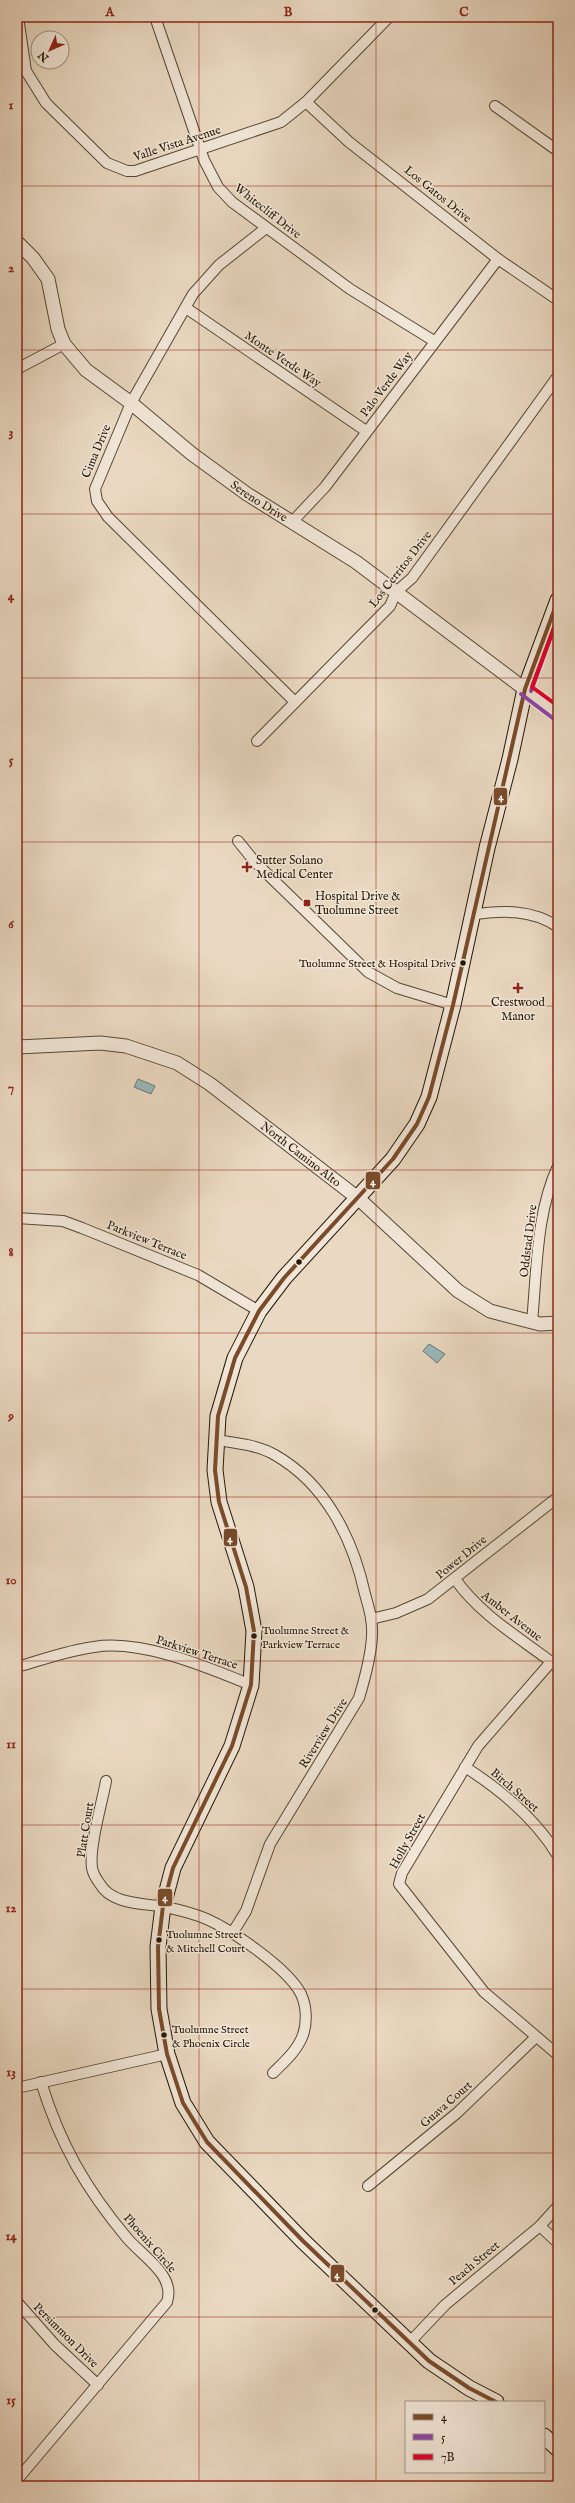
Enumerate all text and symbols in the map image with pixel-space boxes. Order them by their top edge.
text: A [105,4,116,21]
text: B [284,4,293,21]
text: C [459,4,469,21]
north arrow [30,30,70,70]
text: N [35,48,53,65]
text: 1 [9,97,14,114]
street label: Valle Vista Avenue [131,122,223,165]
street label: Los Gatos Drive [401,163,475,226]
street label: Whitecliff Drive [231,181,304,242]
text: 2 [8,260,14,277]
street label: Monte Verde Way [241,328,324,391]
street label: Palo Verde Way [357,349,416,420]
street label: Cima Drive [78,422,115,480]
text: 3 [9,424,14,441]
street label: Sereno Drive [227,477,291,526]
street label: Los Cerritos Drive [366,528,435,611]
text: 4 [8,588,15,605]
text: 5 [9,752,14,769]
line badge: 4 [493,787,508,806]
text: 4 [497,790,504,804]
place label: Sutter Solano Medical Center [256,853,334,882]
marker: Sutter Solano Medical Center [241,861,253,873]
place label: Hospital Drive & Tuolumne Street [315,889,400,918]
marker: Hospital Drive & Tuolumne Street [302,898,312,908]
text: 6 [8,916,14,933]
place label: Tuolumne Street & Hospital Drive [299,957,456,971]
marker: Tuolumne Street & Hospital Drive [458,958,468,968]
marker: Crestwood Manor [512,982,524,994]
place label: Crestwood Manor [491,995,546,1024]
text: 7 [8,1080,14,1097]
street label: North Camino Alto [257,1119,344,1191]
line badge: 4 [365,1171,381,1190]
text: 4 [369,1175,376,1189]
street label: Oddstad Drive [517,1203,540,1278]
street label: Parkview Terrace [105,1218,190,1264]
text: 8 [8,1244,14,1261]
unlabelled marker [294,1257,304,1267]
text: 9 [7,1408,14,1425]
line badge: 4 [223,1528,238,1547]
text: 4 [226,1532,233,1546]
street label: Power Drive [433,1532,490,1583]
text: 10 [5,1572,17,1589]
street label: Amber Avenue [478,1587,545,1645]
place label: Tuolumne Street & Parkview Terrace [262,1624,349,1652]
marker: Tuolumne Street & Parkview Terrace [249,1631,259,1641]
street label: Parkview Terrace [154,1632,240,1673]
street label: Riverview Drive [296,1695,351,1771]
text: 11 [6,1736,16,1753]
street label: Birch Street [487,1765,542,1816]
street label: Platt Court [74,1801,97,1859]
street label: Holly Street [386,1811,429,1872]
line badge: 4 [157,1888,173,1907]
text: 4 [161,1891,168,1905]
text: 12 [6,1900,16,1917]
place label: Tuolumne Street & Mitchell Court [166,1928,245,1956]
marker: Tuolumne Street & Mitchell Court [154,1935,164,1945]
place label: Tuolumne Street & Phoenix Circle [172,2023,250,2051]
marker: Tuolumne Street & Phoenix Circle [159,2030,169,2040]
text: 13 [6,2064,16,2081]
street label: Guava Court [417,2078,475,2131]
street label: Phoenix Circle [120,2211,180,2276]
text: 14 [5,2228,17,2245]
street label: Peach Street [446,2238,503,2289]
line badge: 4 [330,2264,345,2283]
text: 4 [333,2268,340,2282]
street label: Persimmon Drive [30,2300,102,2371]
unlabelled marker [370,2305,380,2315]
text: 15 [6,2392,16,2409]
legend [405,2401,545,2473]
text: 4 [441,2410,447,2425]
text: 5 [441,2430,446,2445]
text: 7B [441,2450,455,2465]

